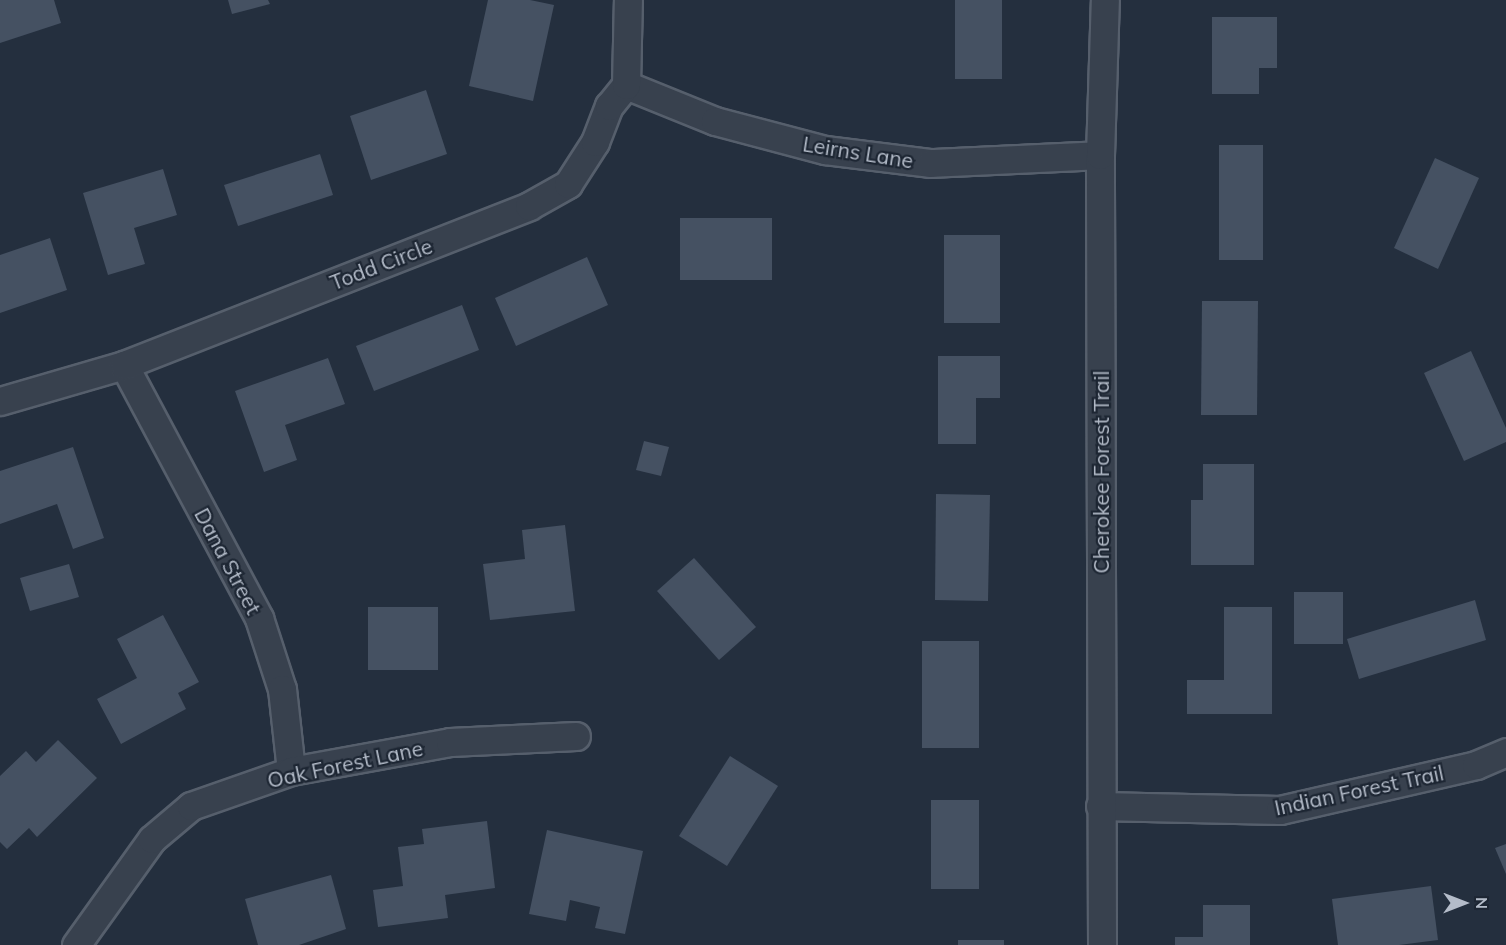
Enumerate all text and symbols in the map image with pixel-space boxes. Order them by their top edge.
street label: Leirns Lane [801,131,915,173]
street label: Todd Circle [326,233,436,295]
street label: Cherokee Forest Trail [1088,370,1114,574]
street label: Dana Street [189,504,267,618]
street label: Oak Forest Lane [265,735,425,793]
street label: Indian Forest Trail [1272,760,1446,820]
north arrow [1434,873,1494,933]
text: N [1472,897,1492,909]

